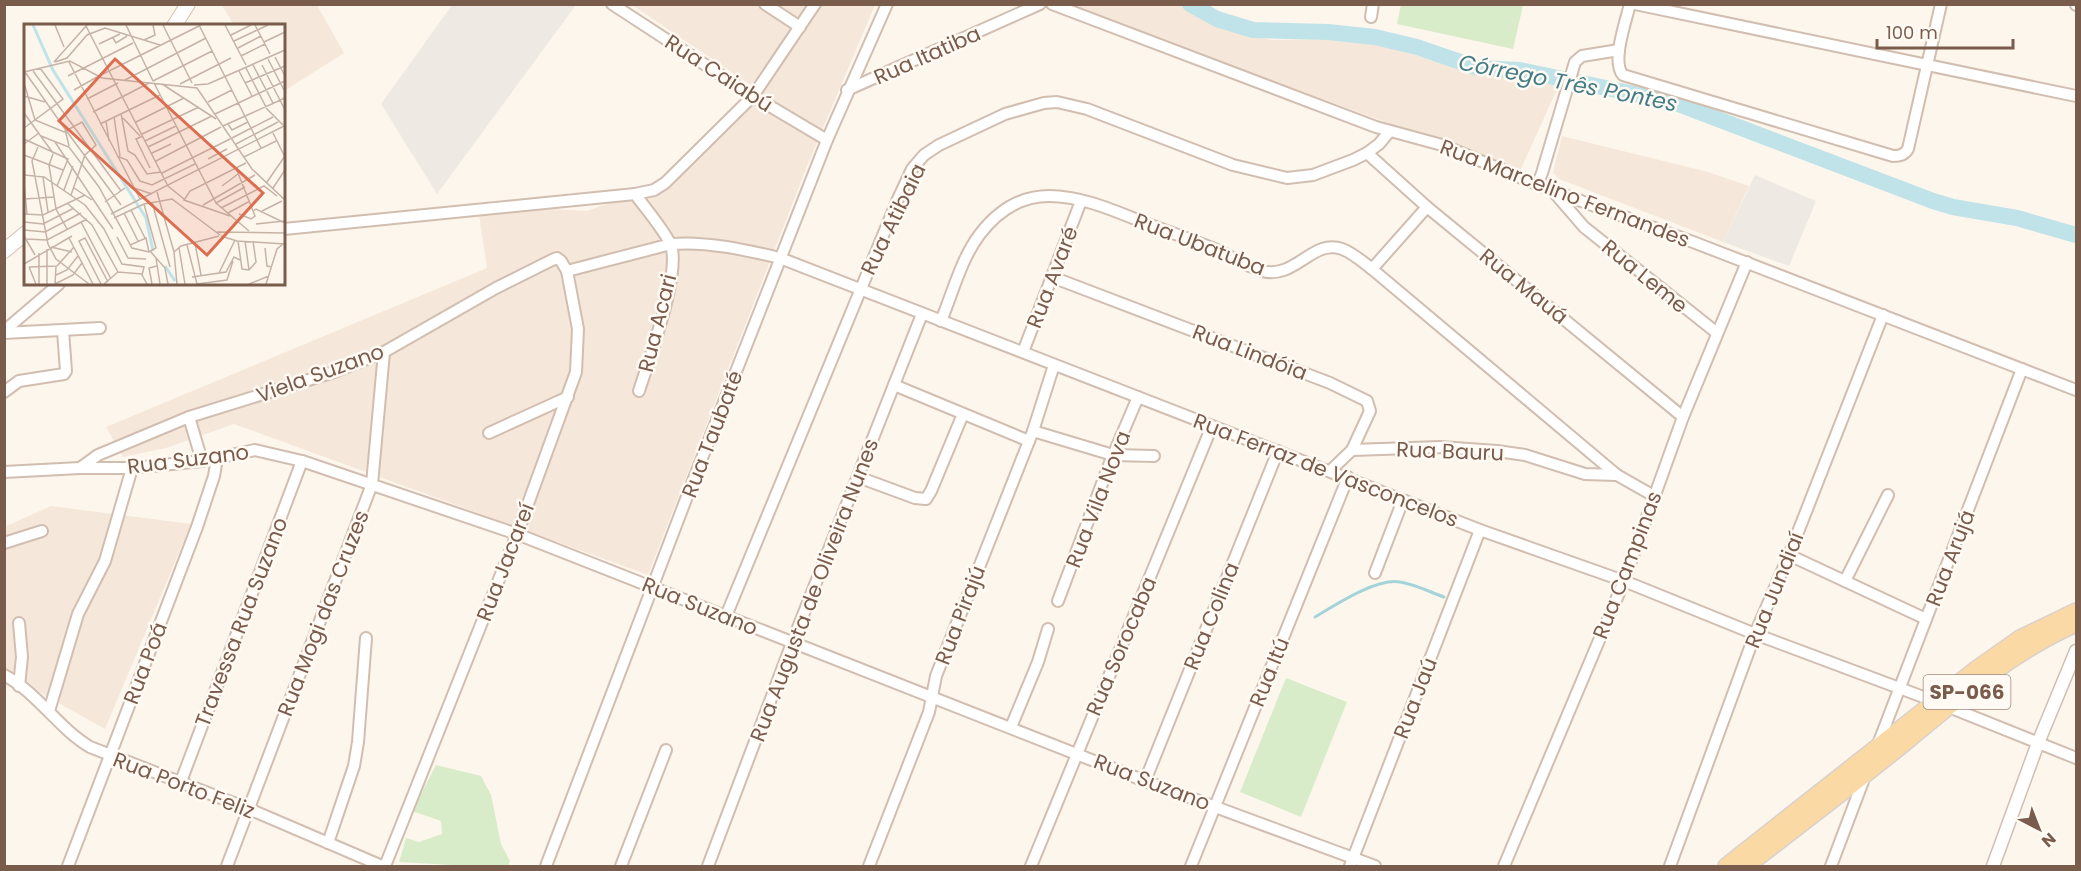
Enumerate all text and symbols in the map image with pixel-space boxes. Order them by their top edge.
scale bar [1877,12,2014,50]
street label: Rua Itatiba [869,19,985,91]
text: 100 m [1886,20,1938,45]
inset map [24,24,285,285]
street label: Rua Caiabú [659,27,779,119]
water label: Córrego Três Pontes [1456,47,1680,119]
street label: Rua Marcelino Fernandes [1436,132,1694,254]
street label: Rua Atibaia [854,158,932,280]
street label: Rua Ubatuba [1130,206,1270,282]
street label: Rua Avaré [1019,222,1085,332]
street label: Rua Leme [1596,232,1694,320]
street label: Rua Mauá [1474,241,1574,331]
street label: Rua Acari [631,271,683,375]
street label: Rua Lindóia [1188,317,1312,387]
street label: Viela Suzano [252,337,388,409]
street label: Rua Taubaté [674,366,750,502]
street label: Rua Ferraz de Vasconcelos [1189,406,1463,534]
street label: Rua Vila Nova [1059,426,1137,572]
street label: Rua Augusta de Oliveira Nunes [743,434,885,746]
street label: Rua Bauru [1396,435,1504,467]
street label: Rua Suzano [125,437,251,481]
street label: Rua Campinas [1586,487,1668,643]
street label: Rua Jacareí [469,499,541,625]
street label: Rua Mogi das Cruzes [270,506,376,720]
street label: Rua Arujá [1918,506,1982,610]
street label: Travessa Rua Suzano [188,513,294,731]
street label: Rua Jundiaí [1738,528,1810,652]
street label: Rua Colina [1176,558,1246,674]
street label: Rua Pirajú [928,561,992,669]
street label: Rua Suzano [638,570,762,642]
street label: Rua Sorocaba [1079,572,1163,720]
street label: Rua Poá [116,618,174,708]
street label: Rua Itú [1242,633,1296,711]
street label: Rua Jaú [1386,653,1444,743]
road number: SP-066 [1924,675,2010,709]
street label: Rua Porto Feliz [109,745,259,825]
street label: Rua Suzano [1090,747,1214,817]
north arrow [2009,799,2069,859]
text: N [2037,827,2061,852]

